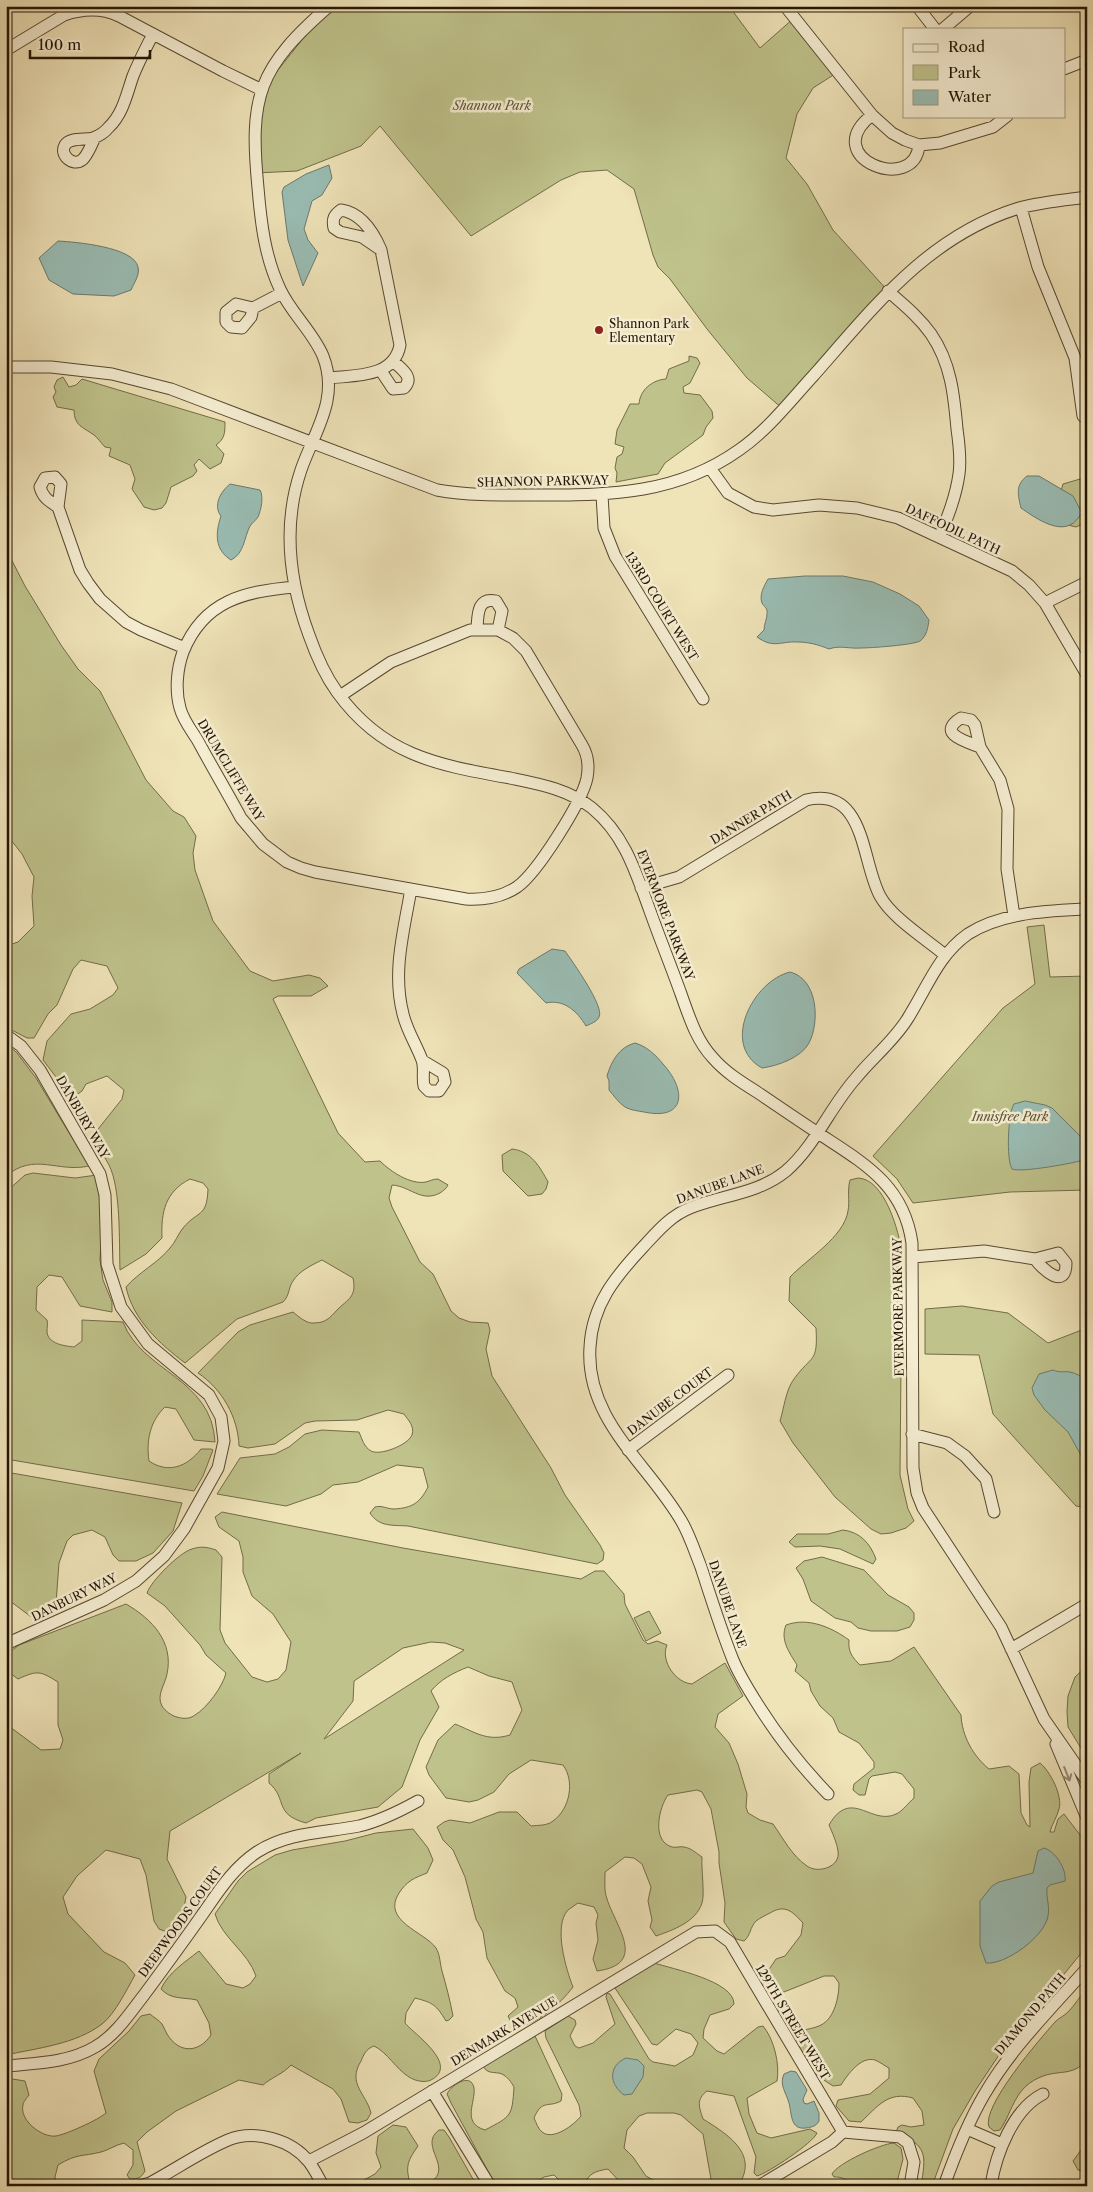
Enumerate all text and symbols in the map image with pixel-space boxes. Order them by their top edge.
scale bar [30,28,150,60]
legend [903,28,1066,118]
text: 100 m [38,35,81,54]
text: Road [948,37,985,56]
text: Park [948,63,982,82]
text: Water [947,87,992,106]
park label: Shannon Park [452,98,532,113]
place label: Shannon Park Elementary [609,316,690,345]
marker: Shannon Park Elementary [593,324,605,336]
street label: SHANNON PARKWAY [477,472,610,490]
street label: DAFFODIL PATH [903,500,1003,558]
street label: 133RD COURT WEST [622,549,702,663]
street label: DRUMCLIFFE WAY [195,716,268,824]
street label: DANNER PATH [708,787,794,847]
street label: EVERMORE PARKWAY [634,847,698,983]
street label: DANBURY WAY [53,1073,113,1162]
park label: Innisfree Park [971,1109,1049,1124]
street label: DANUBE LANE [674,1161,766,1207]
street label: EVERMORE PARKWAY [889,1237,907,1377]
street label: DANUBE COURT [624,1364,716,1438]
street label: DANUBE LANE [706,1558,750,1650]
street label: DANBURY WAY [29,1570,120,1624]
one-way arrow [1063,1766,1073,1781]
street label: DEEPWOODS COURT [135,1864,225,1980]
street label: 129TH STREET WEST [753,1962,833,2082]
street label: DIAMOND PATH [991,1970,1069,2058]
street label: DENMARK AVENUE [448,1993,560,2069]

